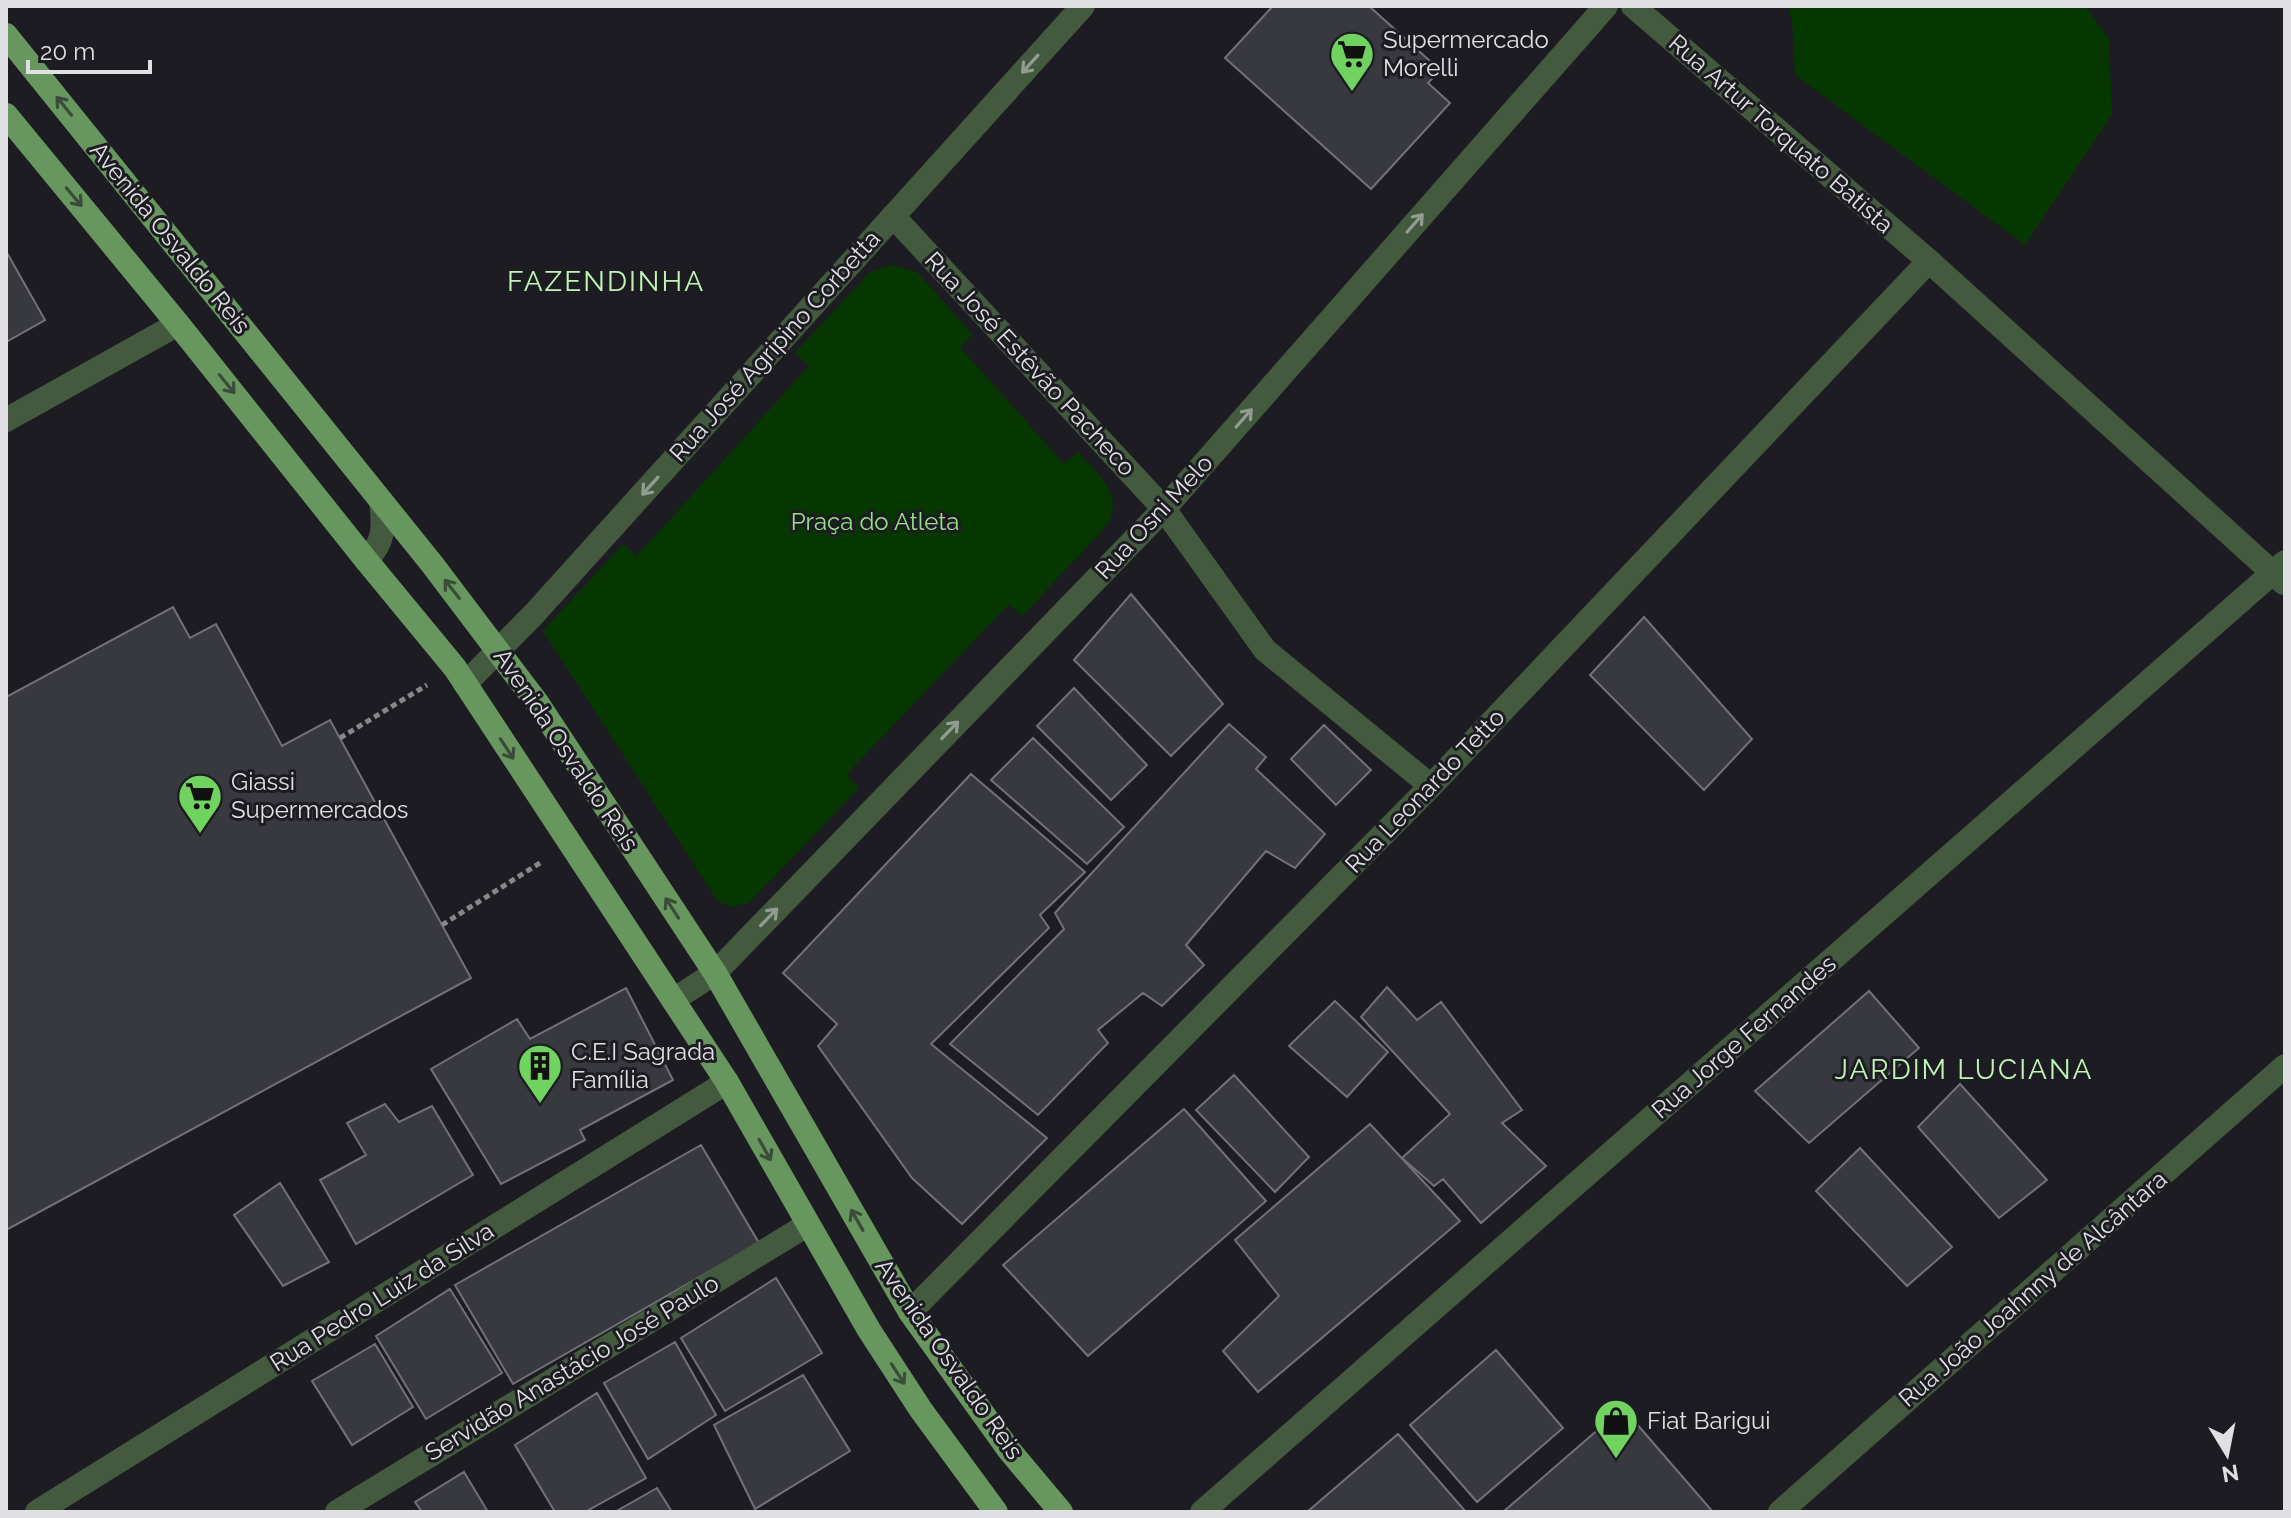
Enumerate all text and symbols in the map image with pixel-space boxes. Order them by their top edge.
scale bar [28,24,150,74]
place label: Supermercado Morelli [1383,25,1549,82]
street label: Rua Artur Torquato Batista [1663,28,1900,239]
supermarket icon: Supermercado Morelli [1328,30,1376,93]
text: 20 m [40,37,95,66]
one-way arrow [1022,53,1040,73]
one-way arrow [55,96,73,117]
street label: Avenida Osvaldo Reis [84,136,257,339]
one-way arrow [65,186,82,207]
one-way arrow [1406,214,1424,234]
street label: Rua José Agripino Corbetta [663,224,886,467]
street label: Rua José Estêvão Pacheco [919,246,1142,482]
district label: FAZENDINHA [507,265,705,298]
one-way arrow [218,373,236,394]
one-way arrow [1234,409,1252,429]
street label: Rua Osni Melo [1089,448,1219,585]
one-way arrow [641,475,659,495]
park label: Praça do Atleta [791,507,959,536]
one-way arrow [443,579,460,600]
street label: Avenida Osvaldo Reis [488,643,645,857]
street label: Rua Leonardo Tetto [1339,703,1510,879]
one-way arrow [940,721,959,740]
one-way arrow [500,737,516,760]
place label: Giassi Supermercados [231,767,408,824]
supermarket icon: Giassi Supermercados [176,772,224,835]
one-way arrow [664,897,680,920]
one-way arrow [759,908,778,927]
street label: Rua Jorge Fernandes [1646,949,1842,1125]
place label: C.E.I Sagrada Família [571,1037,715,1094]
building icon: C.E.I Sagrada Família [516,1042,564,1105]
district label: JARDIM LUCIANA [1834,1053,2094,1086]
one-way arrow [758,1138,773,1162]
street label: Rua João Joahnny de Alcântara [1893,1164,2173,1413]
one-way arrow [849,1209,865,1232]
street label: Rua Pedro Luiz da Silva [265,1216,499,1377]
street label: Avenida Osvaldo Reis [869,1253,1030,1465]
street label: Servidão Anastácio José Paulo [420,1268,724,1467]
one-way arrow [890,1362,906,1385]
shop icon: Fiat Barigui [1592,1397,1640,1460]
place label: Fiat Barigui [1647,1406,1771,1435]
north arrow [2187,1414,2267,1494]
text: N [2220,1459,2241,1488]

